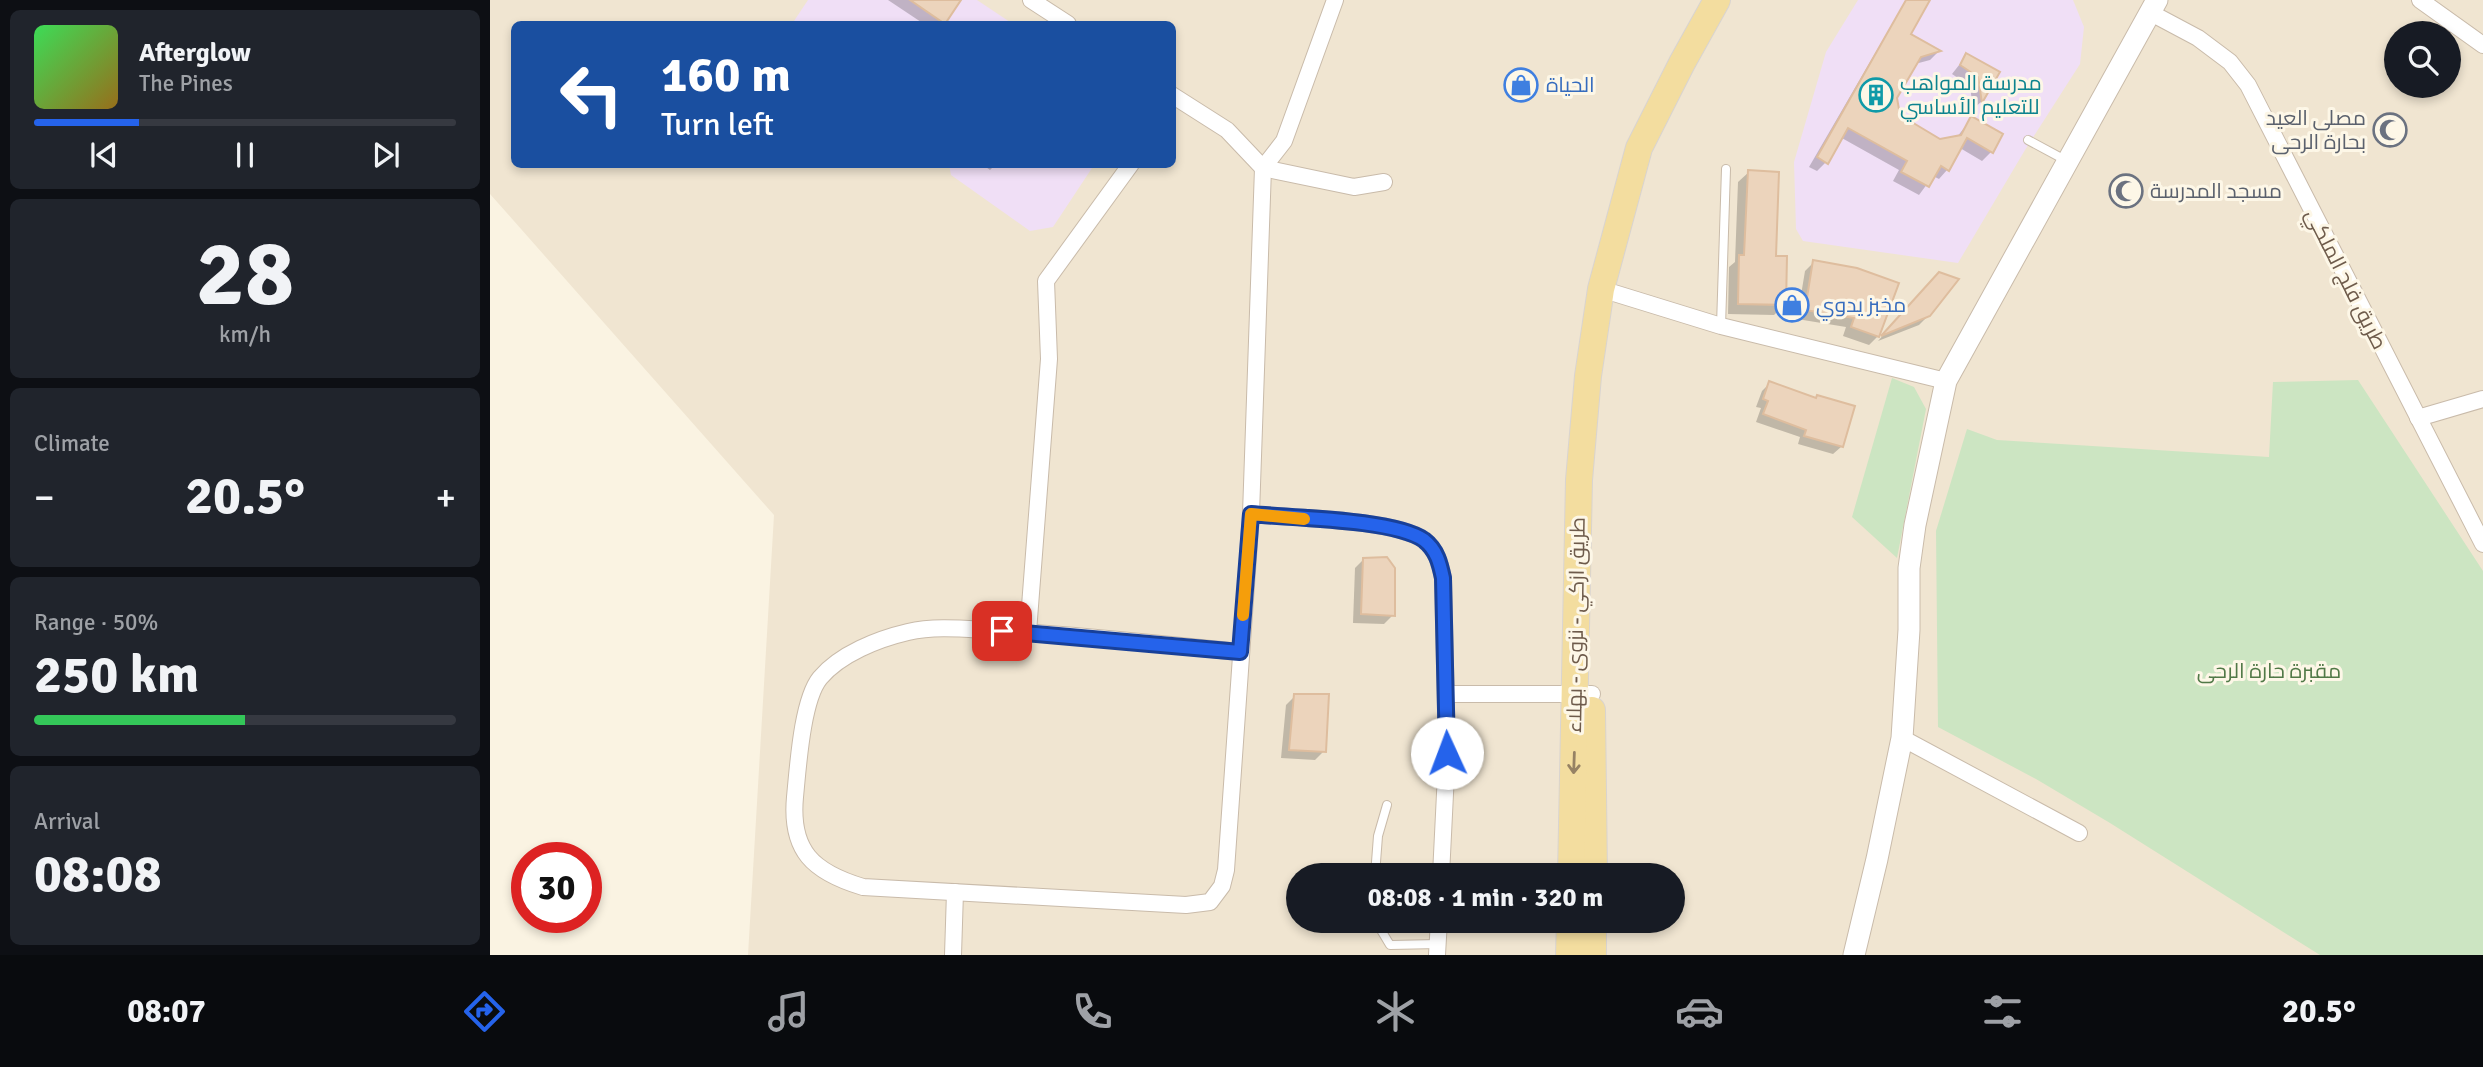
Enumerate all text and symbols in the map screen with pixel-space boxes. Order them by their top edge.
map controls [2384,21,2461,98]
button: search [2384,21,2461,98]
text: Afterglow [139,37,251,69]
text: 160 m [661,45,791,105]
icon: left [546,49,637,140]
shop icon: الحياة [1502,66,1540,104]
text: The Pines [139,69,233,98]
place label: مدرسة المواهب للتعليم الأساسي [1900,70,2042,122]
place label: الحياة [1546,72,1595,98]
building icon: مدرسة المواهب للتعليم الأساسي [1857,76,1895,114]
text: Turn left [661,105,774,144]
place label: مصلى العيد بحارة الرحى [2266,105,2366,155]
mosque icon: مصلى العيد بحارة الرحى [2371,111,2409,149]
icon: previous [85,136,123,174]
icon: pause [226,136,264,174]
icon: next [367,136,405,174]
mosque icon: مسجد المدرسة [2107,172,2145,210]
place label: مسجد المدرسة [2150,178,2282,204]
street label: طريق فلج الملكي [2297,204,2393,355]
text: 28 [196,218,294,331]
shop icon: مخبز يدوي [1773,286,1811,324]
place label: مخبز يدوي [1816,292,1906,321]
text: km/h [219,320,271,349]
text: Climate [34,429,110,458]
text: 20.5° [185,464,305,528]
text: − [34,474,55,521]
text: + [435,474,456,521]
street label: طريق ازكي - نزوى - بهلاء [1561,517,1594,733]
pin [972,601,1032,661]
text: Range · 50% [34,608,158,637]
icon: arrive [983,612,1021,650]
text: 250 km [34,643,199,707]
park label: مقبرة حارة الرحى [2197,658,2341,684]
position arrow [1410,716,1484,790]
one-way arrow [1567,751,1580,774]
text: Arrival [34,807,100,836]
text: 08:08 [34,842,162,906]
speed limit sign: 30 [511,842,602,933]
text: 08:08 · 1 min · 320 m [1368,882,1603,914]
icon: directions [460,987,509,1036]
icon: music [764,987,813,1036]
icon: phone [1068,987,1117,1036]
icon: climate [1371,987,1420,1036]
icon: car [1675,987,1724,1036]
icon: filters [1978,987,2027,1036]
text: 08:07 [127,992,206,1031]
text: 20.5° [2282,992,2356,1031]

